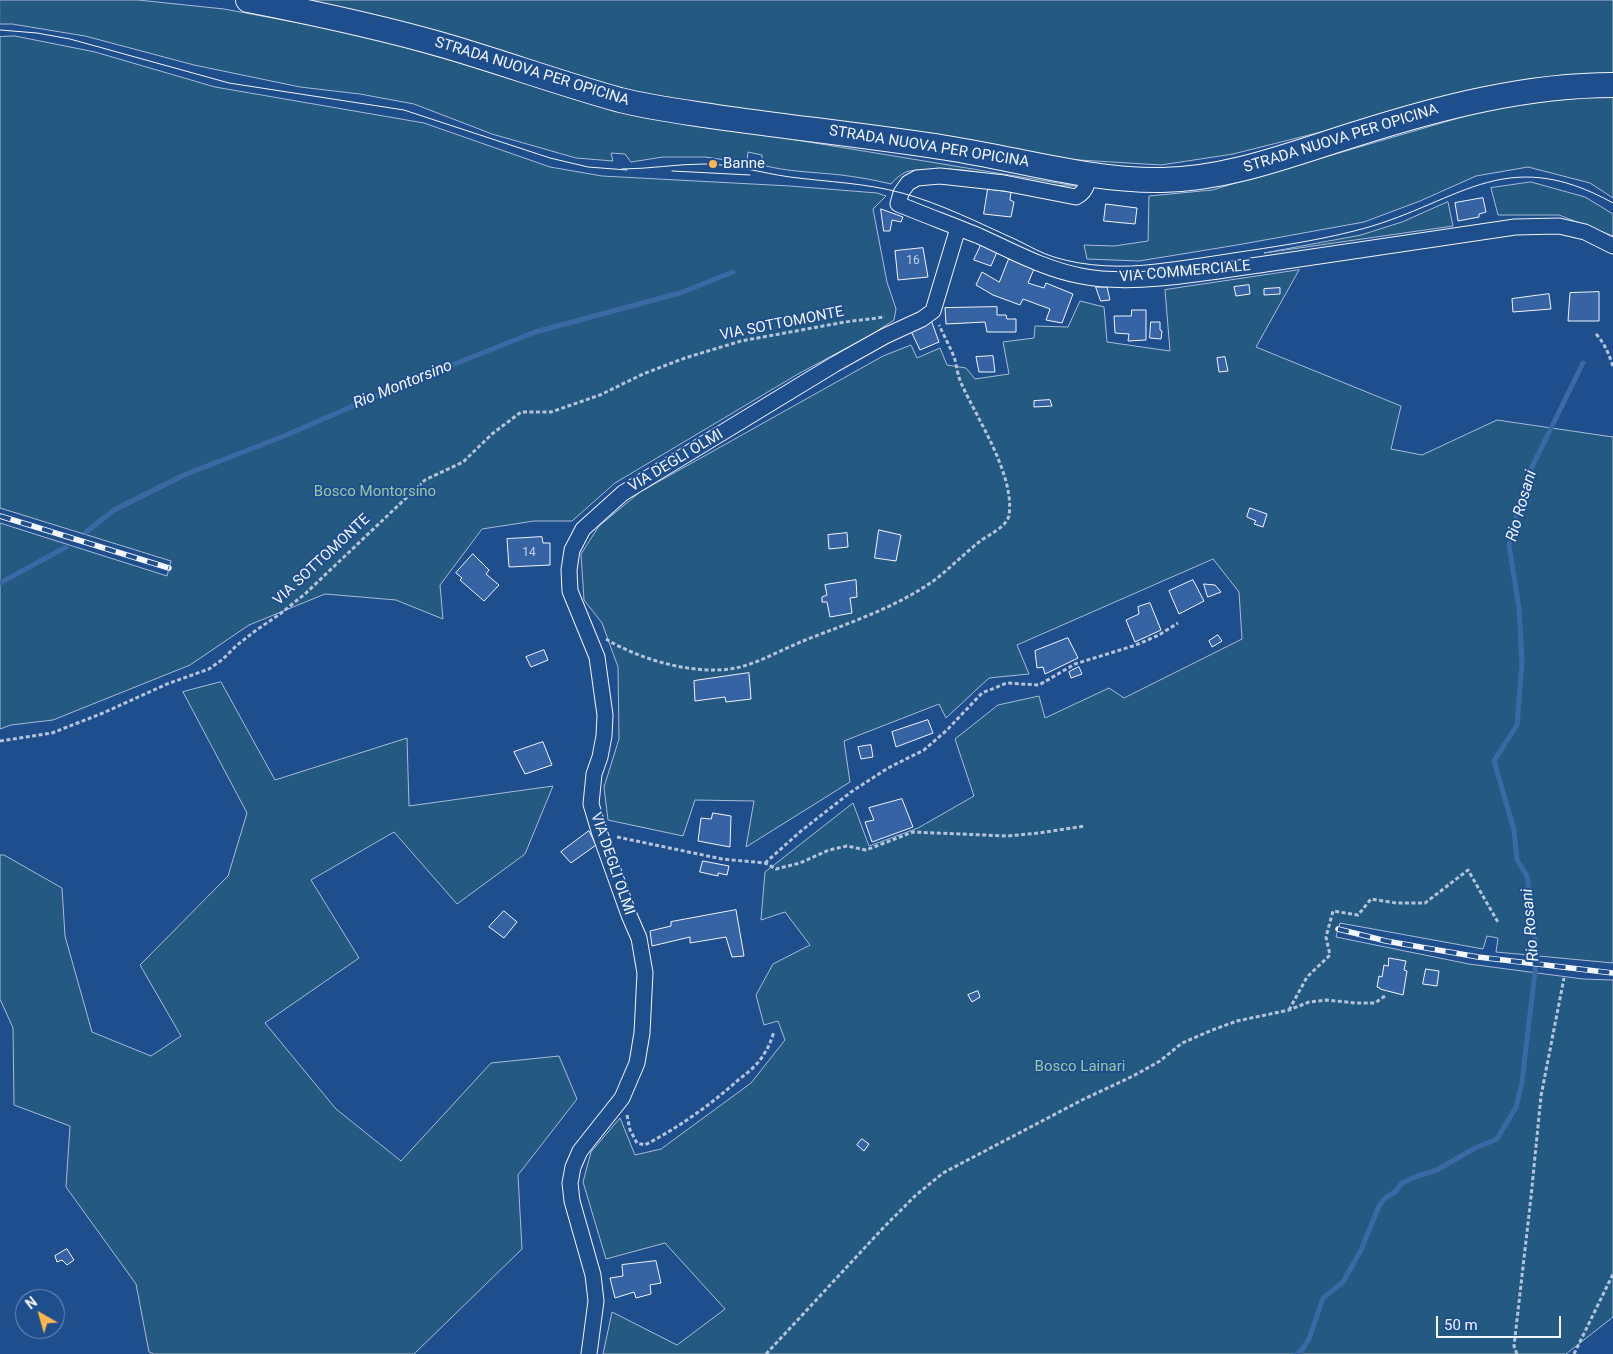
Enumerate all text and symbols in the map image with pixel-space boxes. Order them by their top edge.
street label: STRADA NUOVA PER OPICINA [433,34,631,110]
street label: STRADA NUOVA PER OPICINA [1242,101,1440,177]
street label: STRADA NUOVA PER OPICINA [828,122,1030,172]
place label: Banne [723,155,765,173]
marker: Banne [707,158,719,170]
house number: 16 [906,254,920,268]
street label: VIA COMMERCIALE [1119,257,1251,287]
street label: VIA SOTTOMONTE [719,303,845,345]
water label: Rio Montorsino [351,356,455,414]
street label: VIA DEGLI OLMI [625,426,727,496]
water label: Rio Rosani [1503,468,1541,544]
park label: Bosco Montorsino [314,483,436,501]
street label: VIA SOTTOMONTE [270,511,374,609]
house number: 14 [522,546,536,560]
street label: VIA DEGLI OLMI [586,810,638,918]
water label: Rio Rosani [1518,888,1544,962]
park label: Bosco Lainari [1035,1058,1125,1076]
north arrow [15,1289,65,1339]
text: N [23,1294,40,1312]
scale bar [1438,1306,1563,1338]
text: 50 m [1444,1316,1478,1334]

